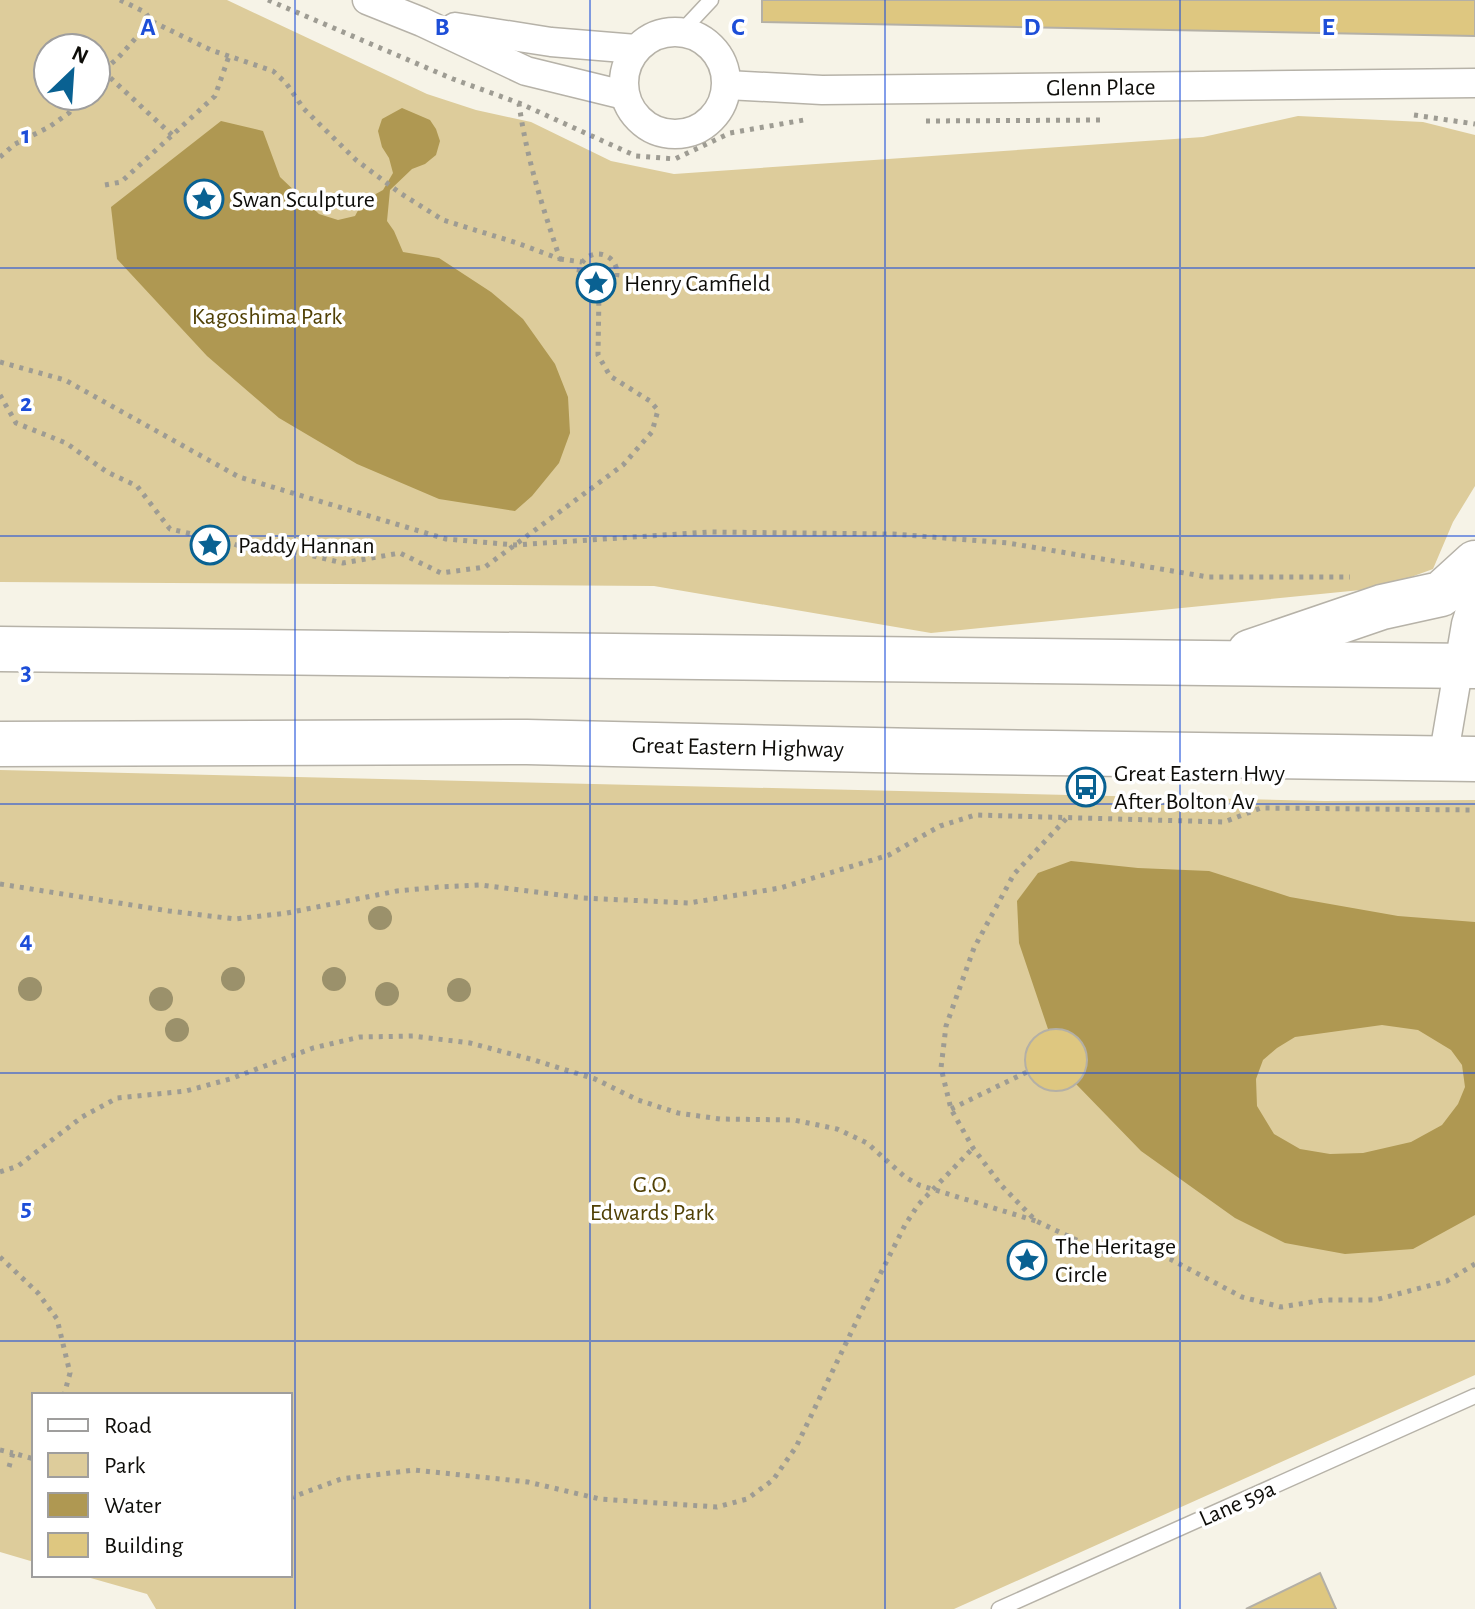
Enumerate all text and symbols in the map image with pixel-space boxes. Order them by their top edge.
text: A [140,14,156,40]
text: B [434,14,450,40]
text: C [731,14,745,40]
text: D [1023,14,1041,40]
text: E [1321,14,1335,40]
north arrow [32,32,112,112]
text: N [68,42,92,68]
street label: Glenn Place [1046,75,1156,101]
text: 1 [21,122,31,148]
place icon: Swan Sculpture [183,178,225,220]
place label: Swan Sculpture [232,188,375,212]
place icon: Henry Camfield [575,262,617,304]
place label: Henry Camfield [624,272,770,296]
park label: Kagoshima Park [192,305,342,329]
text: 2 [20,390,32,416]
place icon: Paddy Hannan [189,524,231,566]
place label: Paddy Hannan [238,534,375,558]
text: 3 [20,659,32,685]
street label: Great Eastern Highway [632,733,844,762]
place label: Great Eastern Hwy After Bolton Av [1114,762,1285,814]
bus stop icon: Great Eastern Hwy After Bolton Av [1065,766,1107,808]
text: 4 [19,927,33,953]
park label: G.O. Edwards Park [590,1173,714,1225]
text: 5 [20,1195,32,1221]
place label: The Heritage Circle [1055,1235,1176,1287]
place icon: The Heritage Circle [1006,1239,1048,1281]
legend [32,1393,292,1577]
text: Road [104,1414,152,1438]
text: Park [104,1454,145,1478]
street label: Lane 59a [1196,1477,1279,1531]
text: Water [104,1494,162,1518]
text: Building [104,1534,183,1558]

